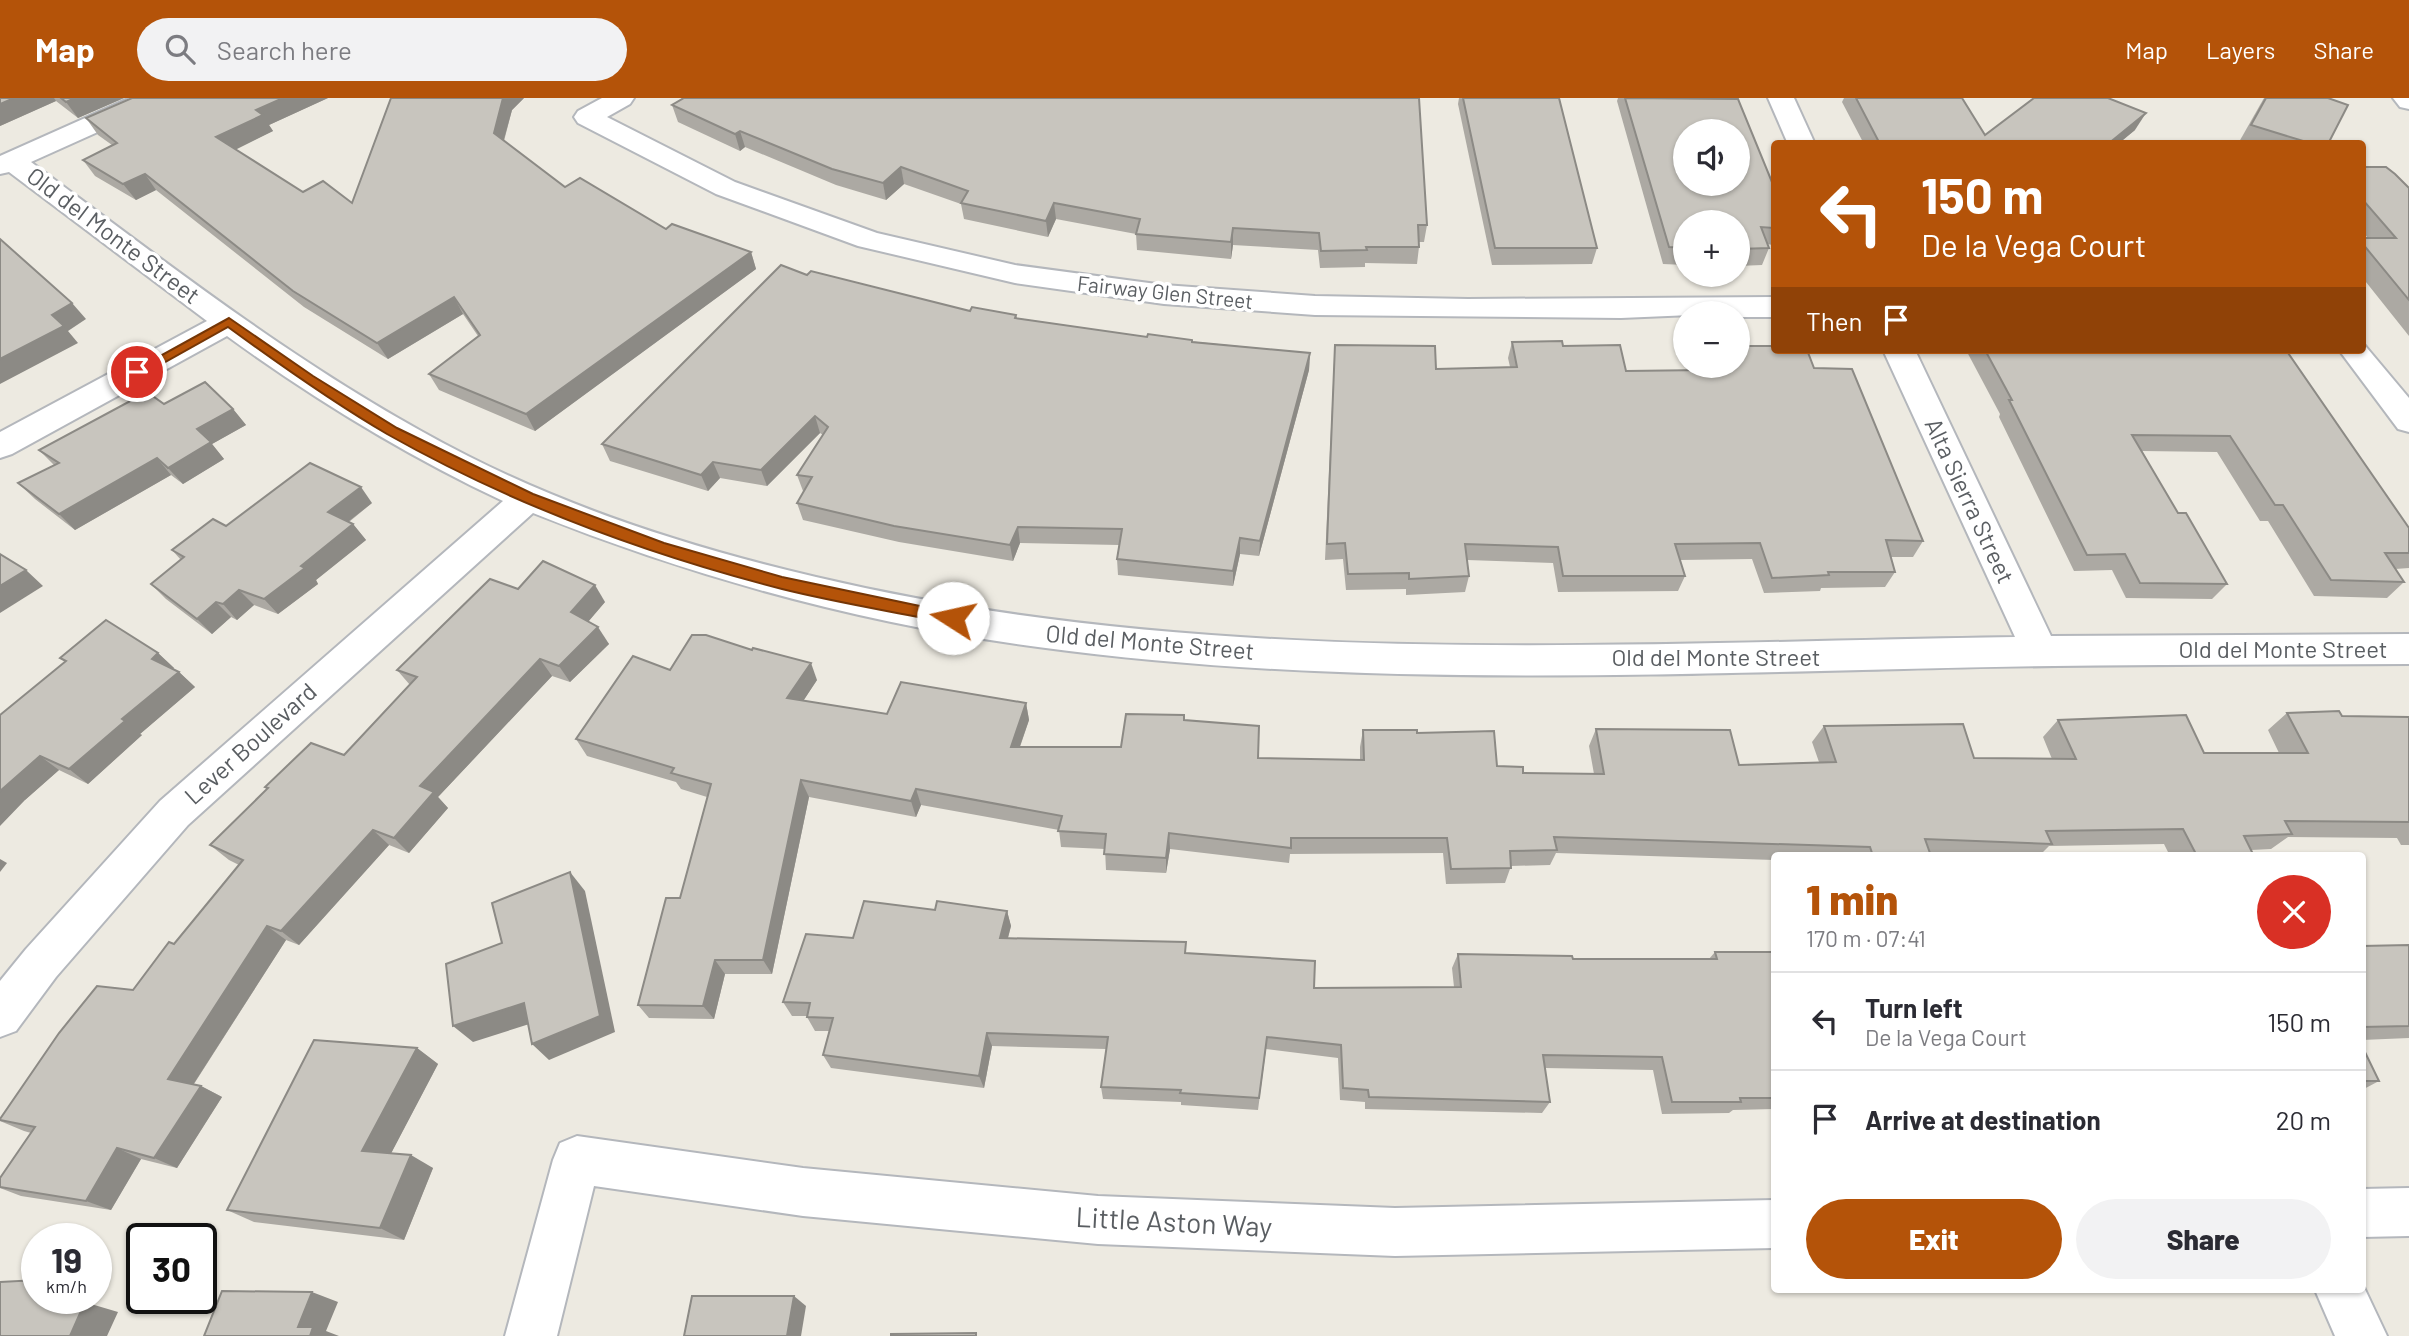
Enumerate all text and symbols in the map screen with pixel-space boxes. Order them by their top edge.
search box [137,18,627,81]
text: Map [35,29,95,69]
icon: search [161,30,199,68]
text: Search here [217,34,352,65]
text: Map [2125,35,2168,64]
text: Layers [2206,35,2275,64]
text: Share [2313,35,2374,64]
map controls [1673,119,1750,378]
button: sound [1673,119,1750,196]
street label: Old del Monte Street [22,160,206,309]
text: 150 m [1921,165,2043,224]
icon: left [1806,168,1897,259]
button: + [1673,210,1750,287]
text: De la Vega Court [1921,225,2146,263]
street label: Fairway Glen Street [1076,270,1254,313]
button: − [1673,301,1750,378]
icon: arrive [1877,301,1915,339]
text: Then [1806,305,1863,336]
pin [107,342,167,402]
icon: arrive [118,353,156,391]
street label: Alta Sierra Street [1919,413,2021,588]
position arrow [916,581,990,655]
street label: Old del Monte Street [1045,618,1256,665]
street label: Old del Monte Street [2178,634,2388,663]
street label: Old del Monte Street [1611,642,1821,671]
street label: Lever Boulevard [178,676,322,810]
text: 1 min [1806,873,1898,923]
button: close [2257,875,2331,949]
text: 170 m · 07:41 [1806,924,1926,952]
text: Turn left [1865,992,1963,1023]
icon: left [1806,1002,1844,1040]
text: 150 m [2267,1006,2331,1037]
text: De la Vega Court [1865,1023,2027,1051]
icon: arrive [1806,1100,1844,1138]
text: Arrive at destination [1865,1104,2101,1135]
text: 20 m [2276,1104,2331,1135]
street label: Little Aston Way [1075,1199,1273,1243]
button: Exit [1806,1199,2062,1279]
button: Share [2076,1199,2331,1279]
speed limit sign: 30 [126,1223,217,1314]
text: 19 [51,1238,82,1280]
text: km/h [46,1275,87,1297]

